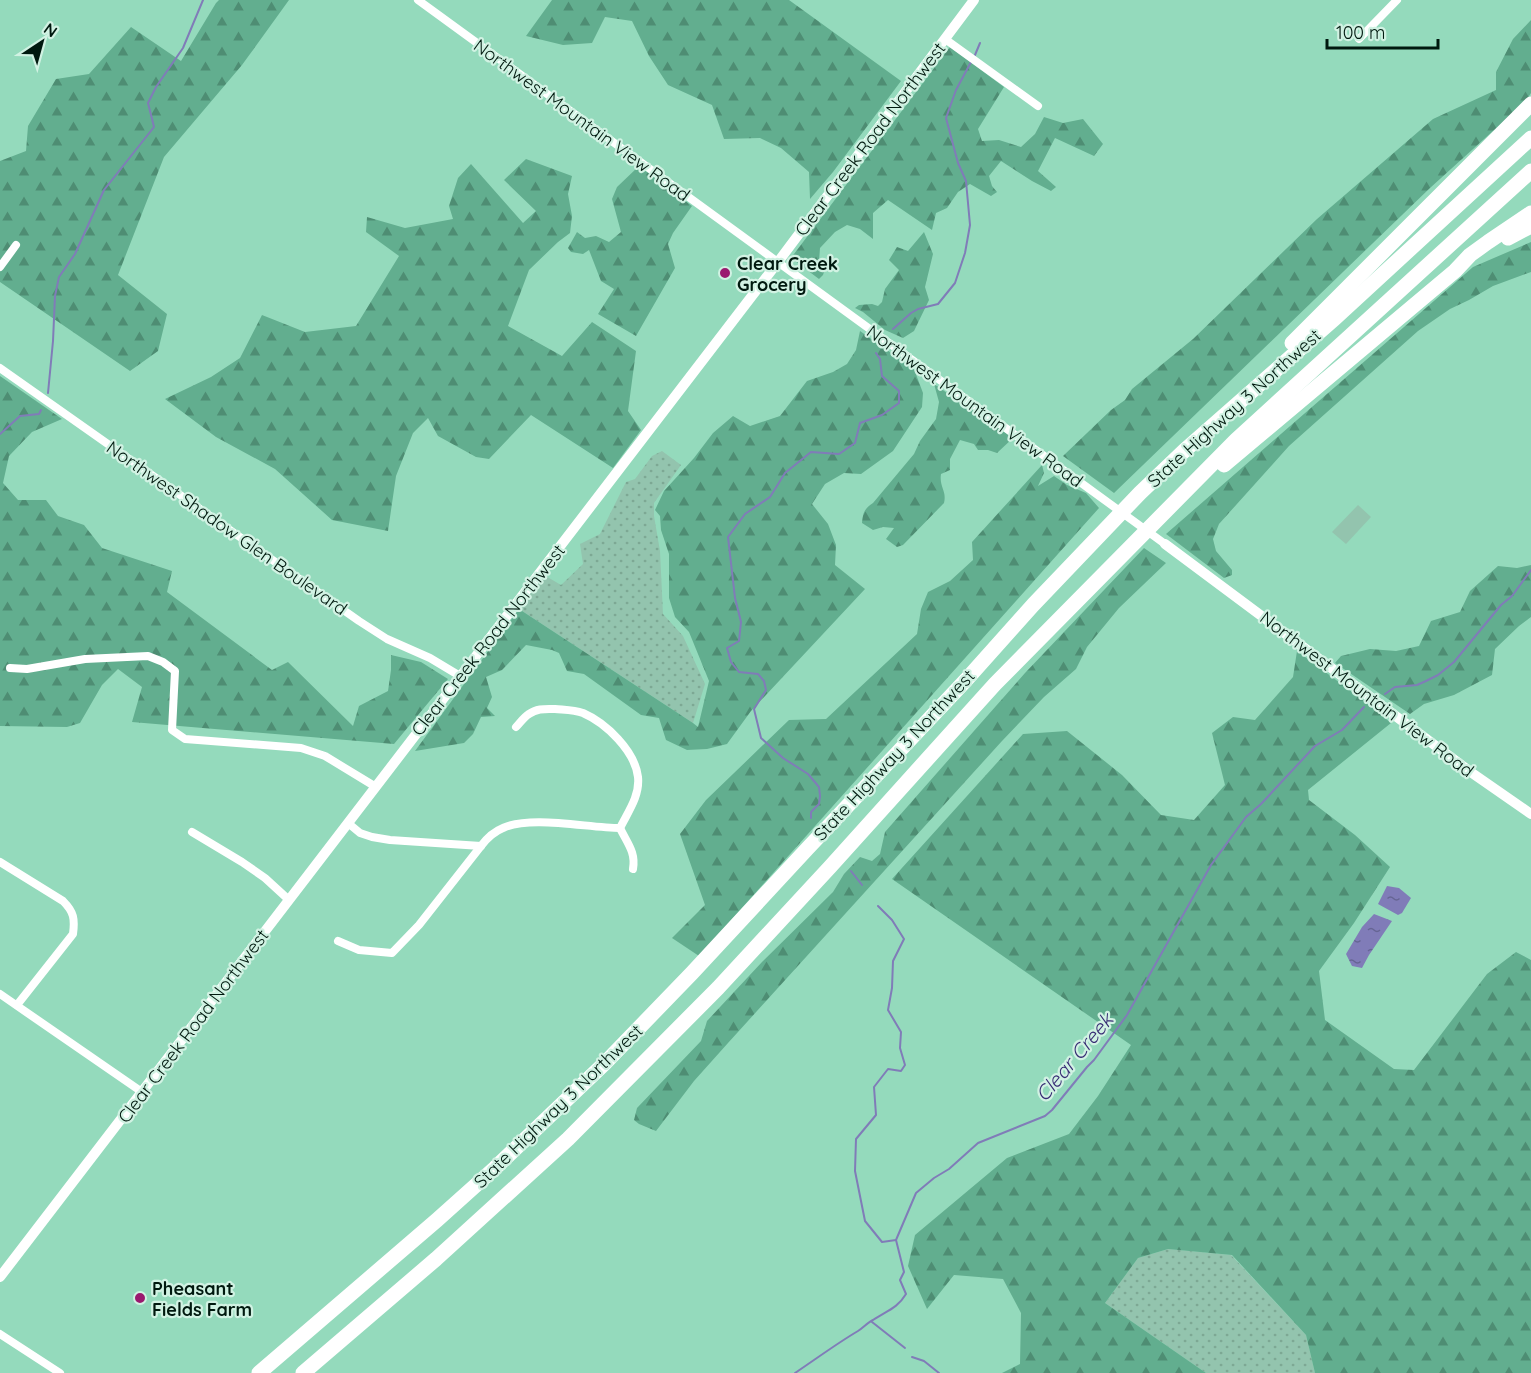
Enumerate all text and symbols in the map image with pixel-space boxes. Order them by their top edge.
north arrow [12,12,72,72]
scale bar [1327,12,1438,50]
text: N [40,18,61,41]
text: 100 m [1336,21,1385,44]
street label: Northwest Mountain View Road [469,34,695,206]
street label: Clear Creek Road Northwest [790,37,950,241]
place label: Clear Creek Grocery [737,252,838,296]
marker: Clear Creek Grocery [718,266,732,280]
street label: Northwest Mountain View Road [862,320,1088,492]
street label: State Highway 3 Northwest [1142,324,1326,492]
street label: Northwest Shadow Glen Boulevard [102,436,352,620]
street label: Clear Creek Road Northwest [406,540,570,740]
street label: Northwest Mountain View Road [1255,606,1479,782]
street label: State Highway 3 Northwest [809,665,979,845]
street label: Clear Creek Road Northwest [113,924,273,1128]
water label: Clear Creek [1030,1006,1120,1106]
street label: State Highway 3 Northwest [469,1019,647,1193]
place label: Pheasant Fields Farm [152,1277,252,1321]
marker: Pheasant Fields Farm [133,1291,147,1305]

